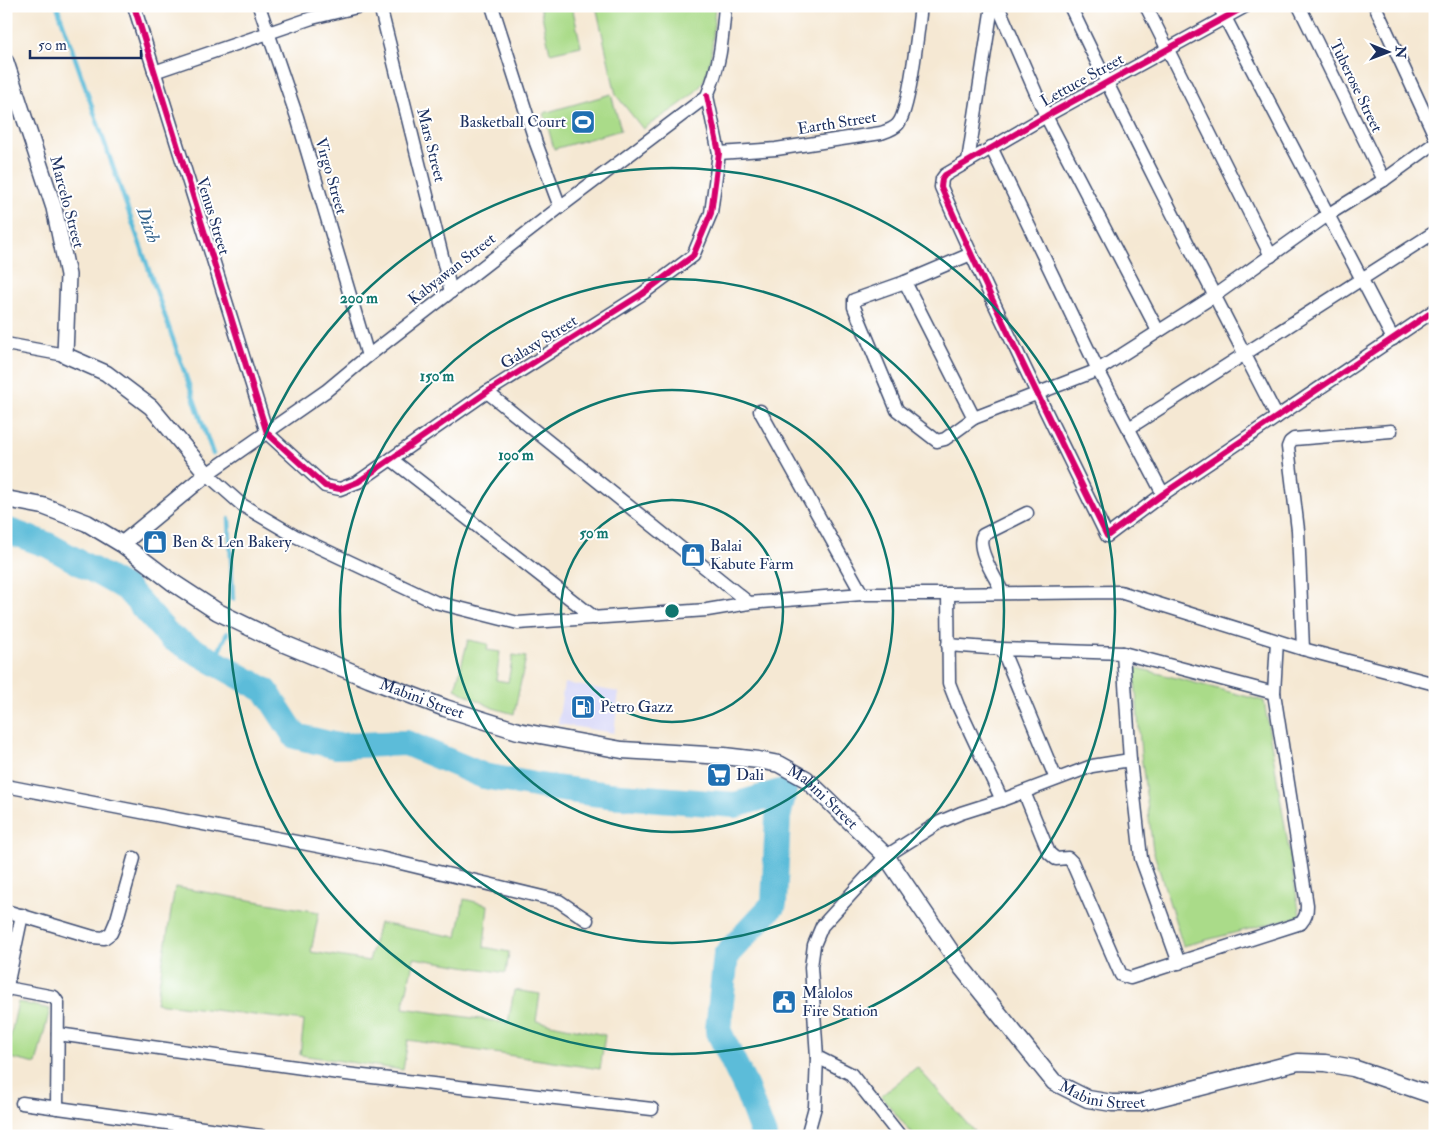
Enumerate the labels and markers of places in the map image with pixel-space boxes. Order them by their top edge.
sports icon: Basketball Court [570,109,596,135]
place label: Basketball Court [459,112,566,132]
shop icon: Ben & Len Bakery [142,529,168,555]
place label: Ben & Len Bakery [172,532,293,552]
place label: Balai Kabute Farm [710,536,794,574]
shop icon: Balai Kabute Farm [680,542,706,568]
centre of rings [663,602,681,620]
fuel station icon: Petro Gazz [570,694,596,720]
place label: Petro Gazz [600,697,674,717]
supermarket icon: Dali [706,762,732,788]
place label: Dali [736,765,764,785]
place label: Malolos Fire Station [802,983,878,1021]
public building icon: Malolos Fire Station [771,989,797,1015]

